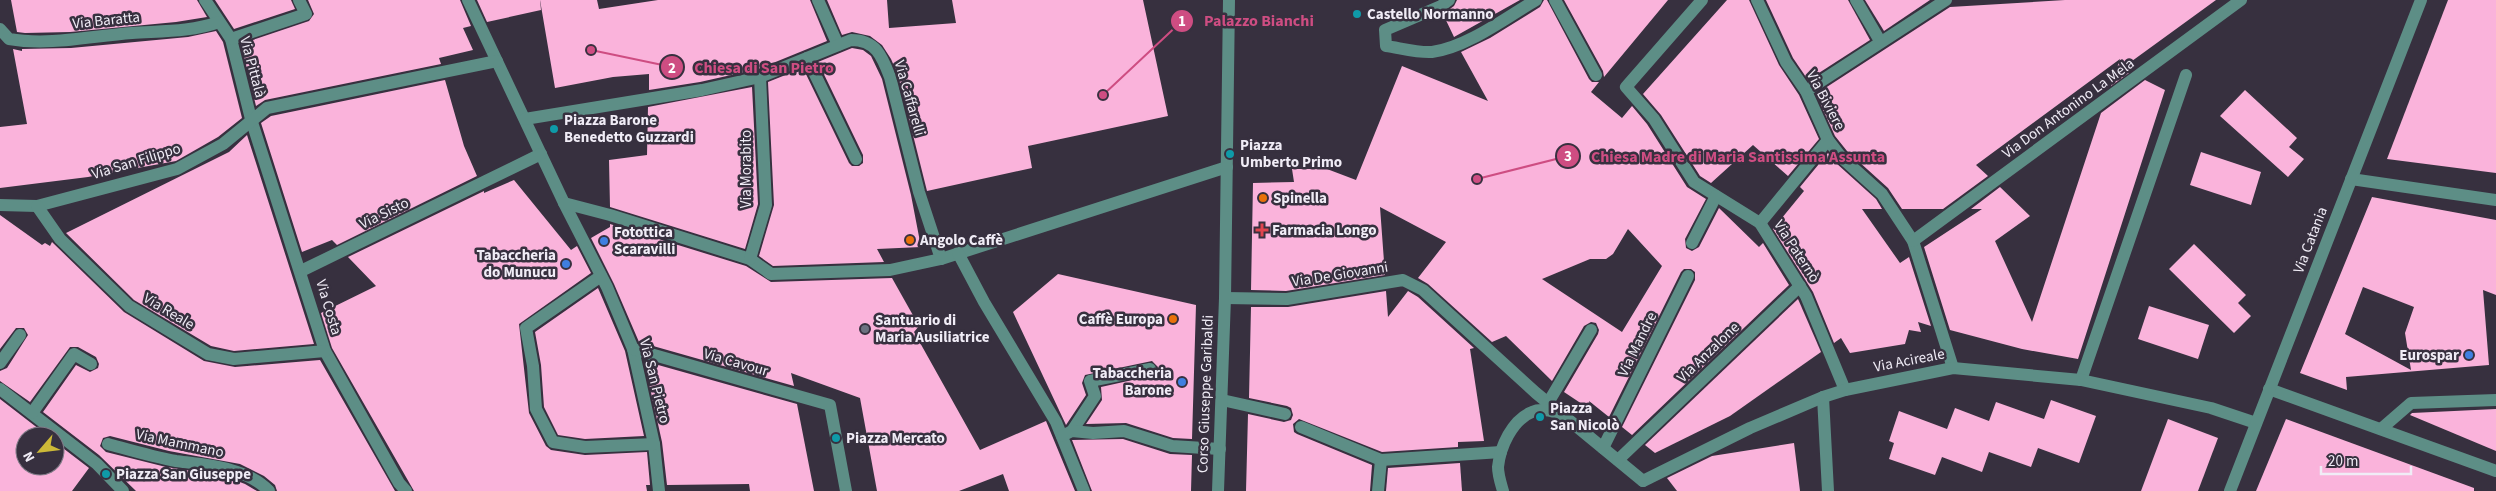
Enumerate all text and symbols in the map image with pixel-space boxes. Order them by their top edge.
place label: Castello Normanno [1367,4,1494,25]
callout: Palazzo Bianchi [1170,5,1324,36]
street label: Via Baratta [71,7,141,34]
marker: Castello Normanno [1351,8,1363,20]
text: Palazzo Bianchi [1204,10,1314,32]
text: 1 [1178,11,1186,32]
street label: Via Pittalà [234,34,271,100]
callout: Chiesa di San Pietro [659,52,844,83]
street label: Via Don Antonino La Mela [1998,53,2139,164]
text: Chiesa di San Pietro [694,57,834,79]
text: 2 [668,58,676,79]
street label: Via Caffarelli [889,58,930,138]
street label: Via Biviere [1801,67,1850,134]
place label: Piazza Barone Benedetto Guzzardi [564,110,694,148]
marker: Piazza Barone Benedetto Guzzardi [548,123,560,135]
street label: Via Morabito [736,130,757,208]
place label: Piazza Umberto Primo [1240,135,1342,173]
street label: Via San Filippo [89,138,183,185]
callout: Chiesa Madre di Maria Santissima Assunta [1556,141,1895,172]
text: 3 [1564,146,1572,167]
text: Chiesa Madre di Maria Santissima Assunta [1591,146,1885,168]
marker: Piazza Umberto Primo [1224,148,1236,160]
place label: Spinella [1273,188,1327,209]
street label: Via Sisto [356,192,412,234]
marker: Spinella [1257,192,1269,204]
street label: Via Catania [2288,204,2333,276]
street label: Via Paternò [1768,216,1825,287]
place label: Farmacia Longo [1272,220,1377,241]
place label: Fotottica Scaravilli [614,222,675,260]
marker: Farmacia Longo [1256,224,1268,236]
place label: Angolo Caffè [919,230,1003,251]
marker: Angolo Caffè [904,234,916,246]
marker: Fotottica Scaravilli [598,235,610,247]
place label: Tabaccheria do Munucu [476,245,556,283]
street label: Via De Giovanni [1291,257,1390,292]
marker: Tabaccheria do Munucu [560,258,572,270]
street label: Via Costa [310,277,347,337]
street label: Via Reale [139,288,198,335]
street label: Via Mandre [1613,308,1662,380]
place label: Caffè Europa [1079,309,1163,330]
place label: Santuario di Maria Ausiliatrice [875,310,990,348]
marker: Caffè Europa [1167,313,1179,325]
street label: Corso Giuseppe Garibaldi [1192,315,1219,474]
street label: Via Anzalone [1672,317,1744,388]
marker: Santuario di Maria Ausiliatrice [859,323,871,335]
street label: Via San Pietro [634,337,675,426]
street label: Via Cavour [701,343,772,382]
street label: Via Acireale [1872,343,1946,378]
place label: Eurospar [2399,345,2459,366]
marker: Eurospar [2463,349,2475,361]
place label: Tabaccheria Barone [1092,363,1172,401]
marker: Tabaccheria Barone [1176,376,1188,388]
place label: Piazza San Nicolò [1550,398,1620,436]
marker: Piazza San Nicolò [1534,411,1546,423]
street label: Via Mammano [134,424,226,463]
north arrow [15,426,65,476]
place label: Piazza Mercato [846,428,945,449]
marker: Piazza Mercato [830,432,842,444]
scale bar [2321,444,2411,476]
text: N [18,448,40,465]
text: 20 m [2328,451,2358,472]
place label: Piazza San Giuseppe [116,464,251,485]
marker: Piazza San Giuseppe [100,468,112,480]

